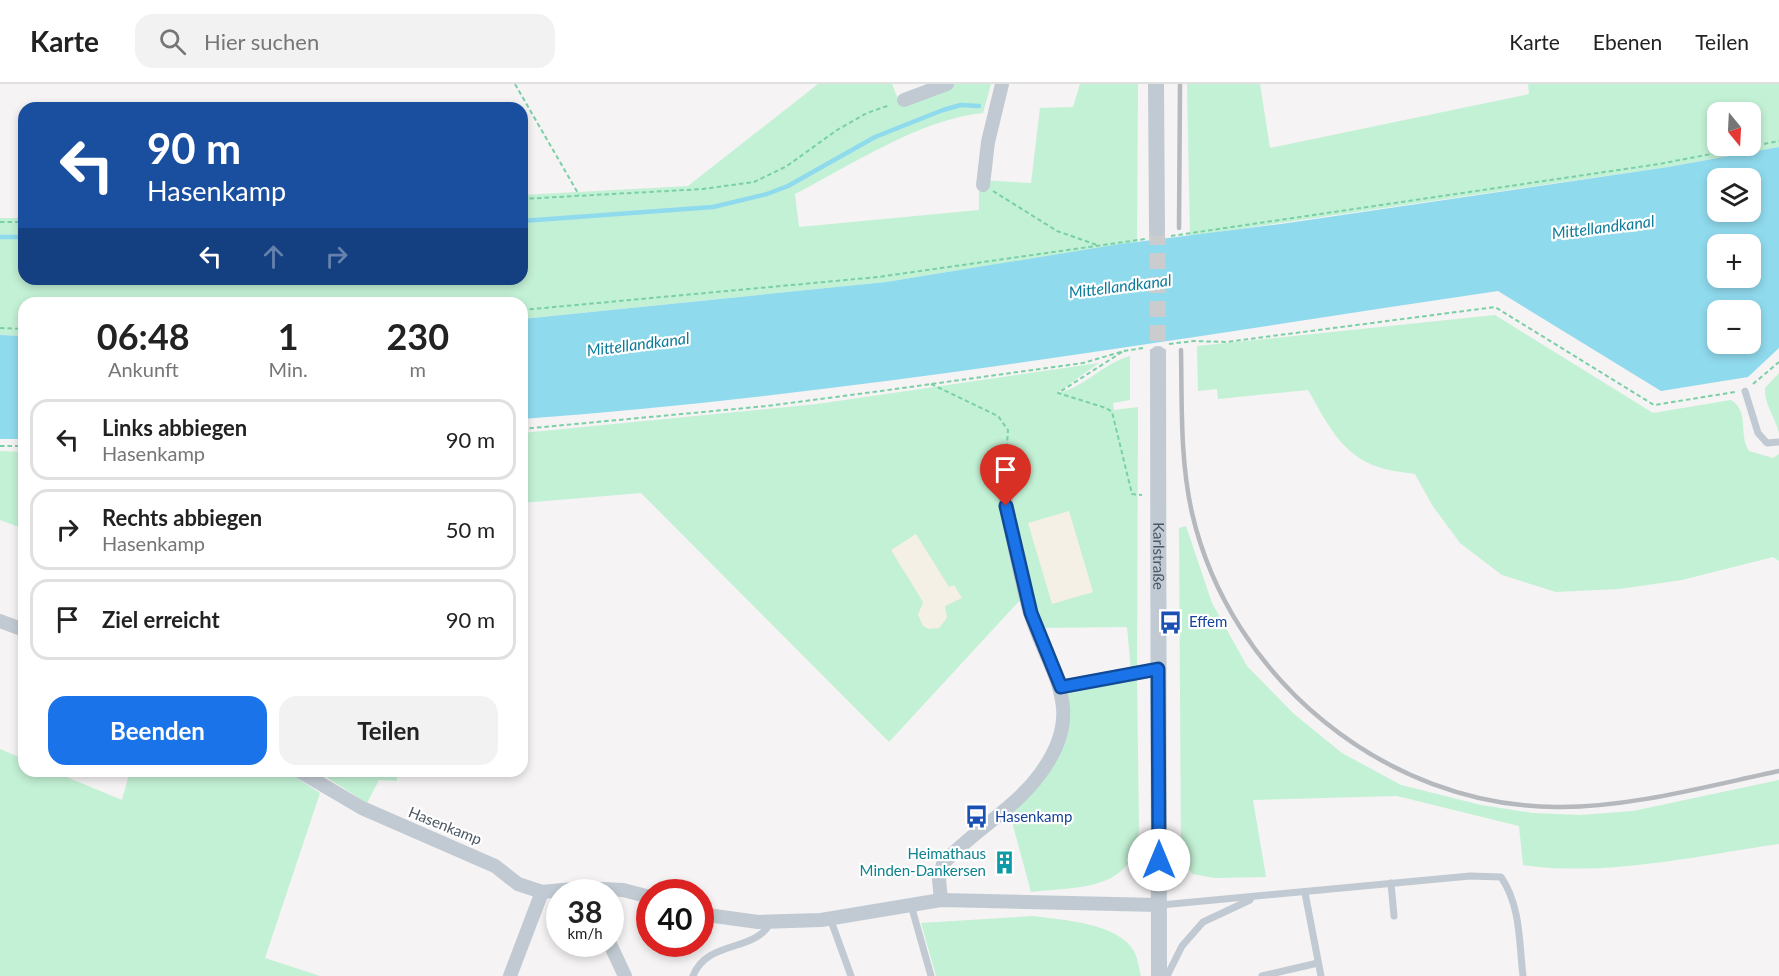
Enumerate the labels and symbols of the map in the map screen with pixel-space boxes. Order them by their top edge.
north arrow [1707,102,1761,156]
water label: Mittellandkanal [1551,211,1656,242]
water label: Mittellandkanal [1068,270,1173,301]
water label: Mittellandkanal [586,328,691,359]
pin [980,444,1031,506]
street label: Karlstraße [1150,522,1168,590]
bus stop icon: Effem [1158,609,1184,635]
place label: Effem [1189,612,1227,630]
street label: Hasenkamp [406,802,485,848]
bus stop icon: Hasenkamp [964,804,990,830]
place label: Hasenkamp [995,807,1072,825]
position arrow [1127,828,1191,892]
place label: Heimathaus Minden-Dankersen [860,844,986,879]
building icon: Heimathaus Minden-Dankersen [991,850,1017,876]
speed limit sign: 40 [636,879,714,957]

